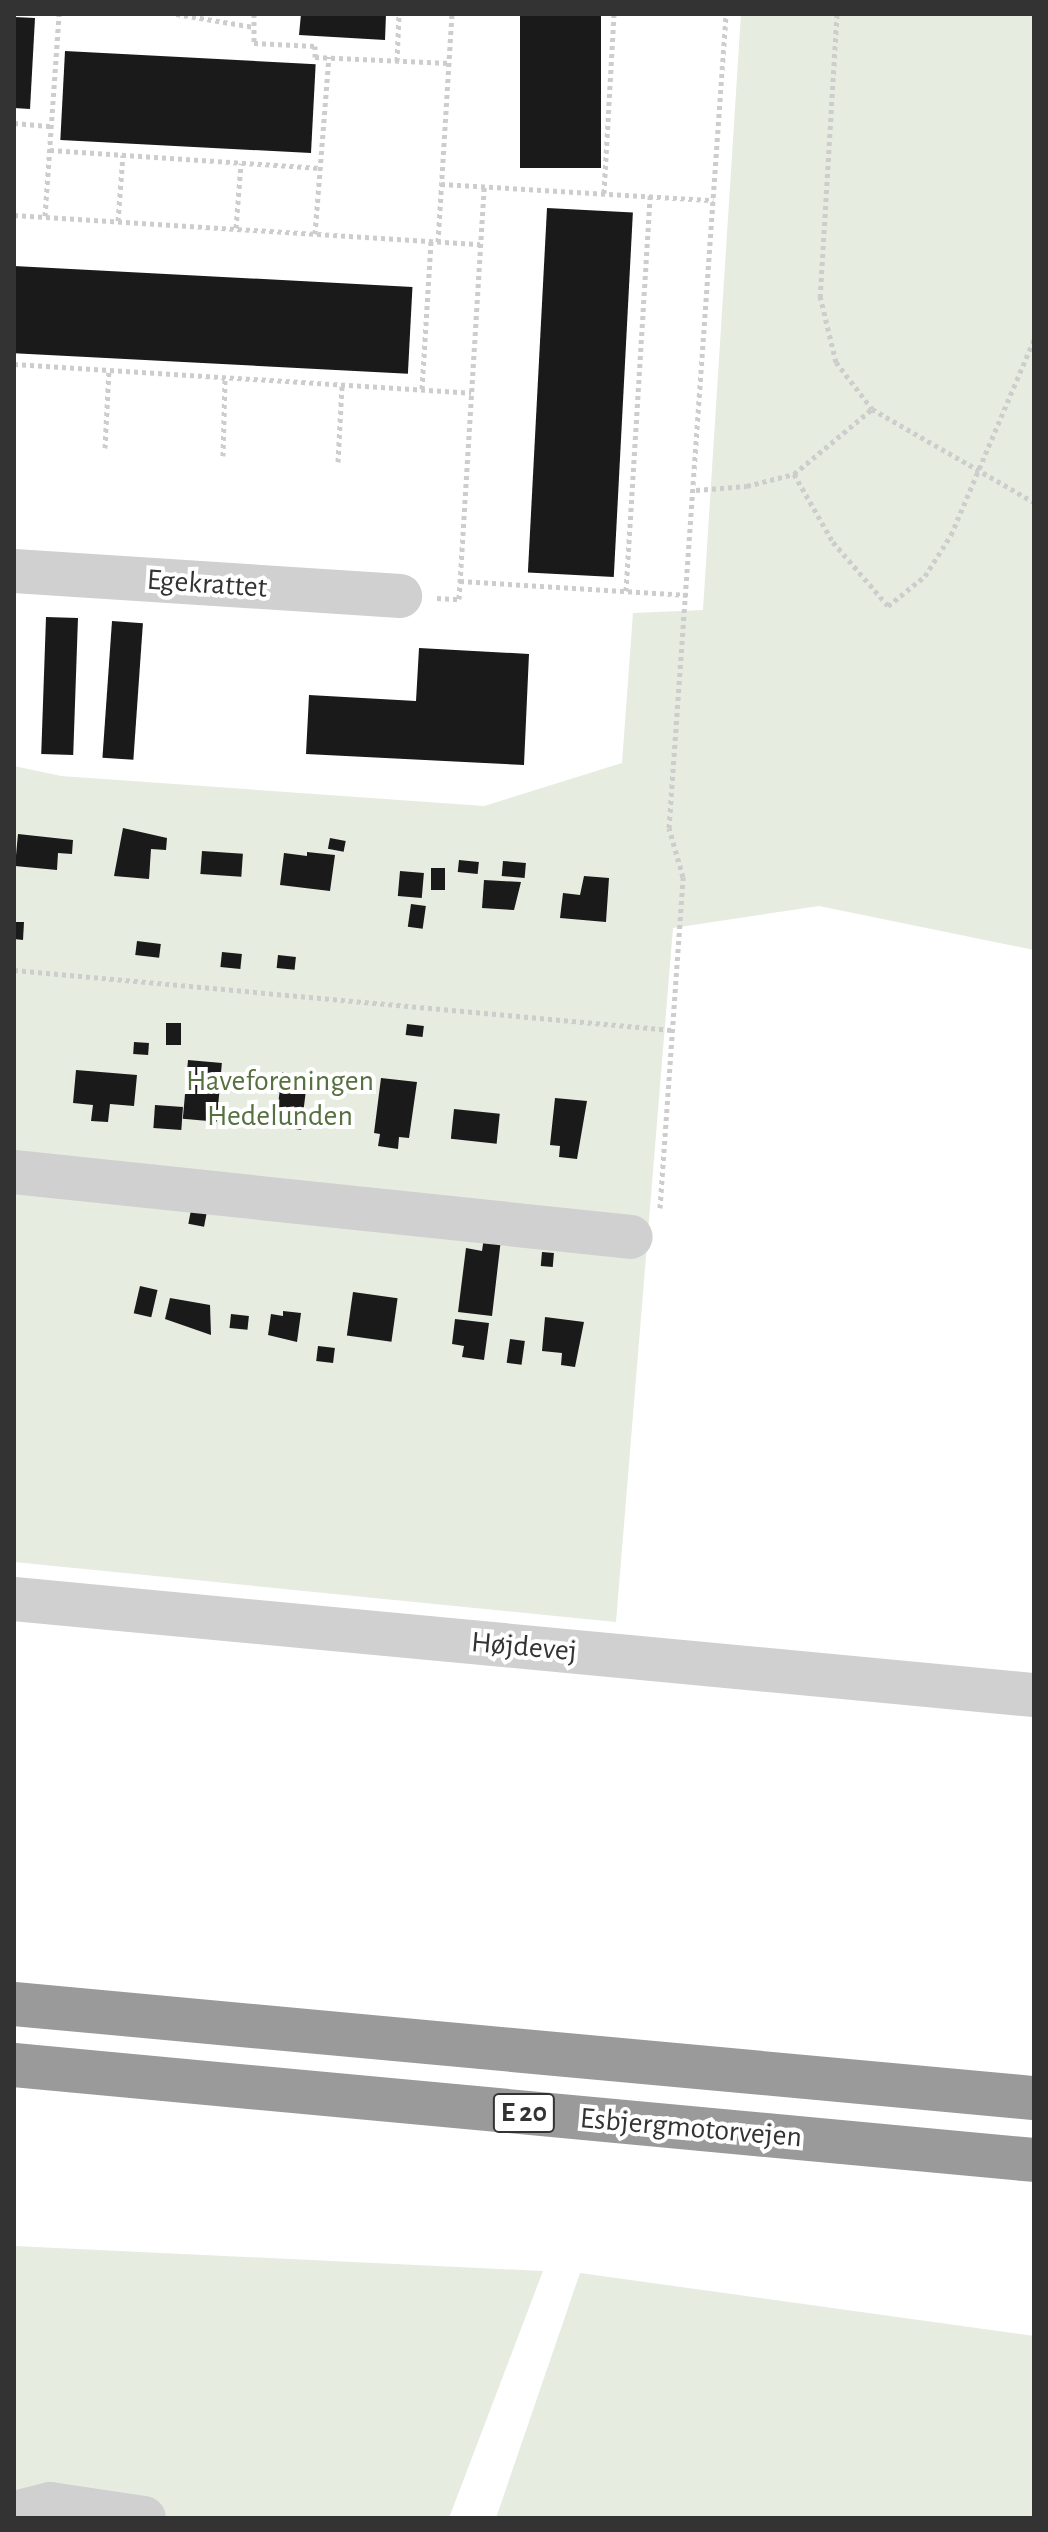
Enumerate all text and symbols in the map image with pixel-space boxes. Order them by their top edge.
street label: Egekrattet [146,562,268,606]
park label: Haveforeningen Hedelunden [186,1063,374,1134]
street label: Højdevej [470,1624,578,1670]
road number: E 20 [492,2089,556,2137]
street label: Esbjergmotorvejen [578,2100,804,2156]

